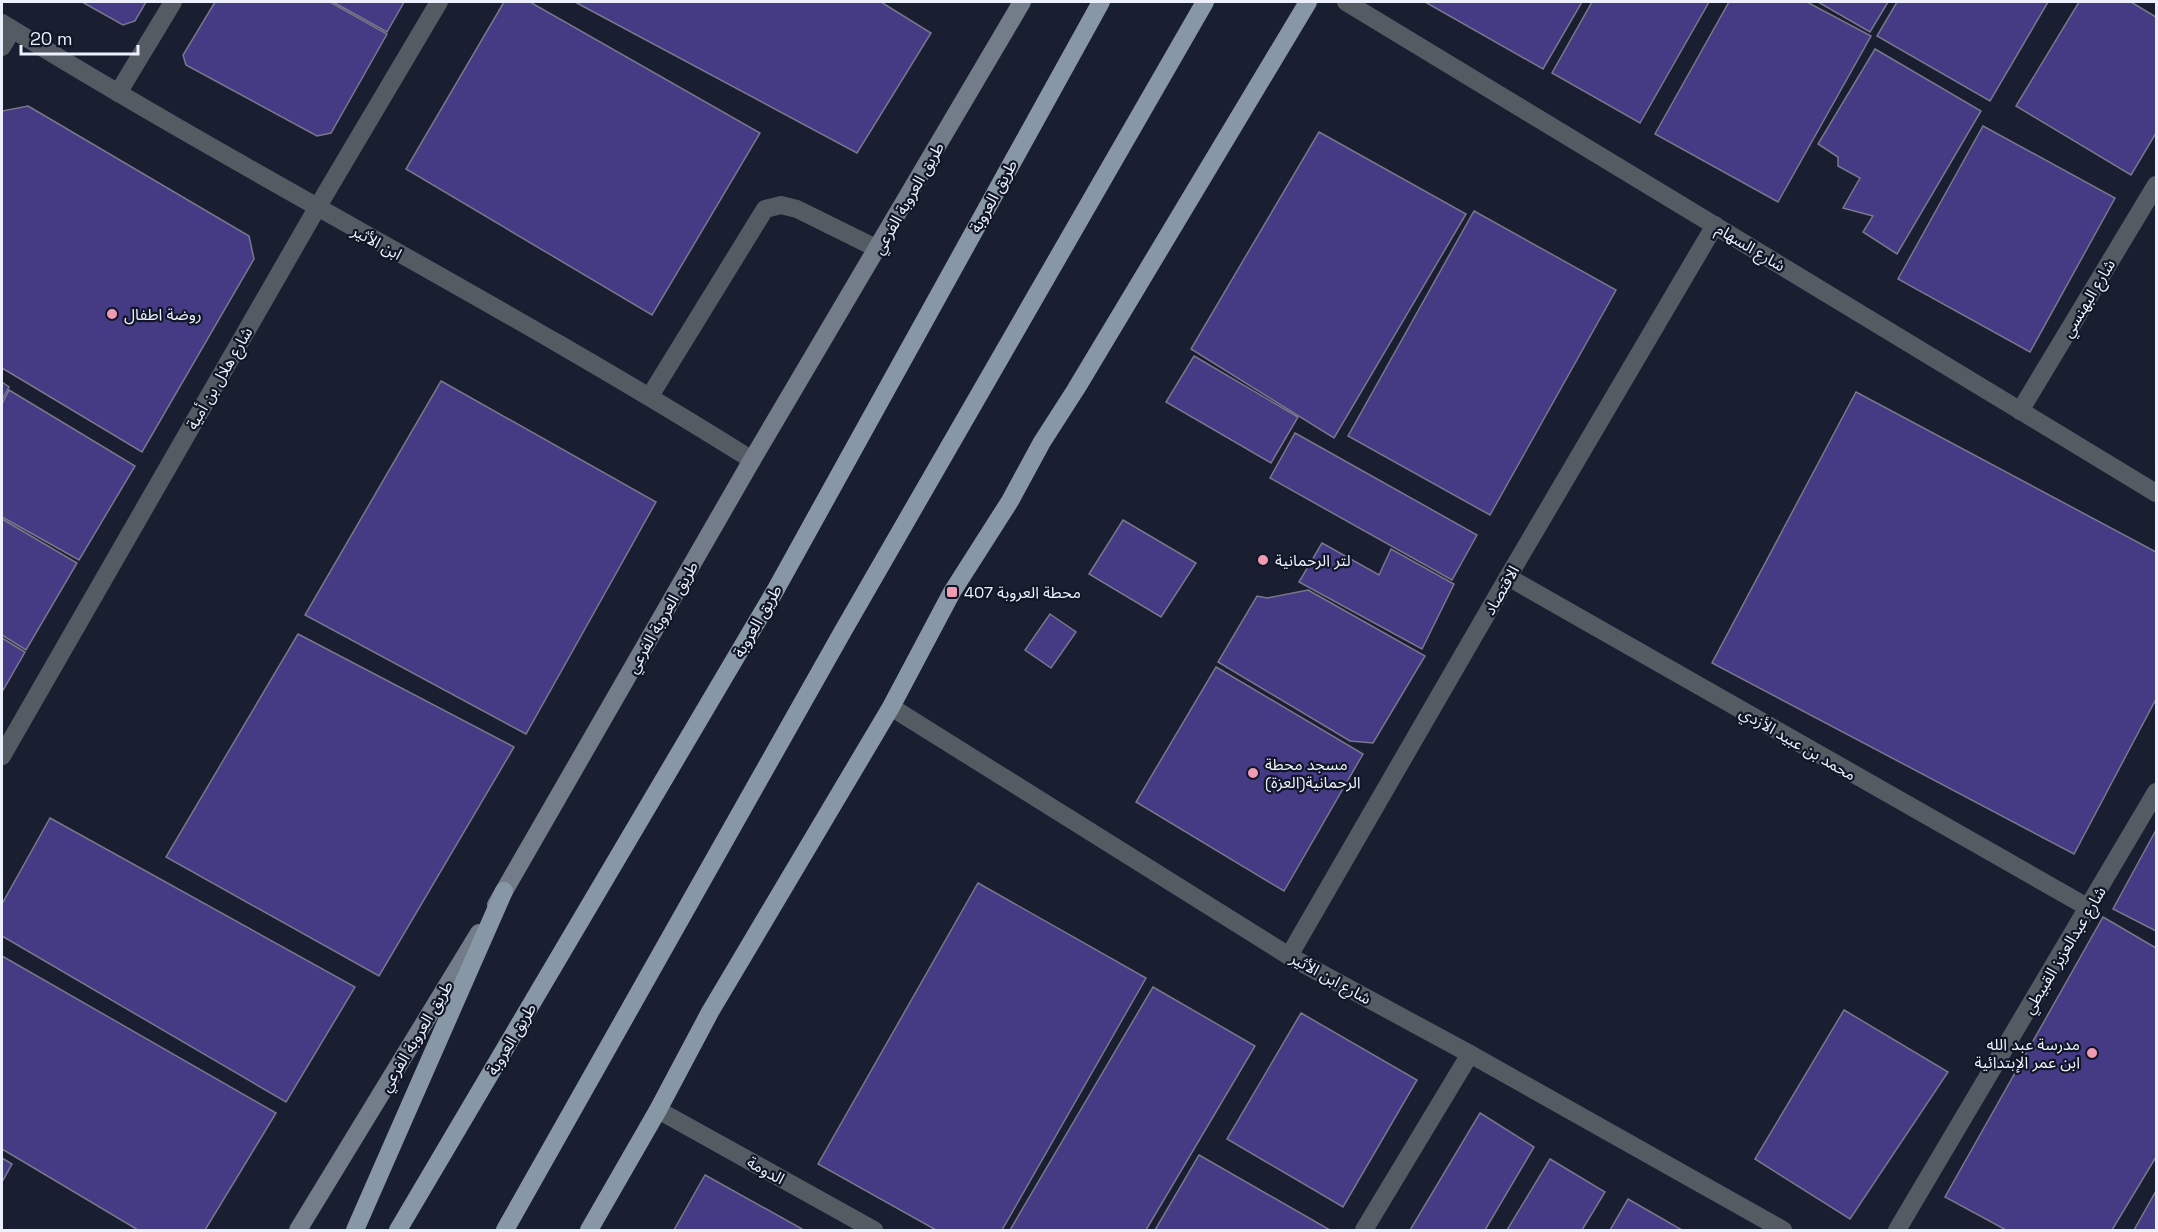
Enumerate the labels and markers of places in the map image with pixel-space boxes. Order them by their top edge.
place label: روضة اطفال [124,304,202,325]
marker: روضة اطفال [105,307,119,321]
place label: لتر الرحمانية [1275,550,1351,571]
marker: لتر الرحمانية [1256,553,1270,567]
place label: محطة العروبة 407 [964,582,1081,603]
marker: محطة العروبة 407 [945,585,959,599]
place label: مسجد محطة الرحمانية(العزة) [1265,754,1361,793]
marker: مسجد محطة الرحمانية(العزة) [1246,766,1260,780]
place label: مدرسة عبد الله ابن عمر الإبتدائية [1975,1034,2080,1073]
marker: مدرسة عبد الله ابن عمر الإبتدائية [2085,1046,2099,1060]

